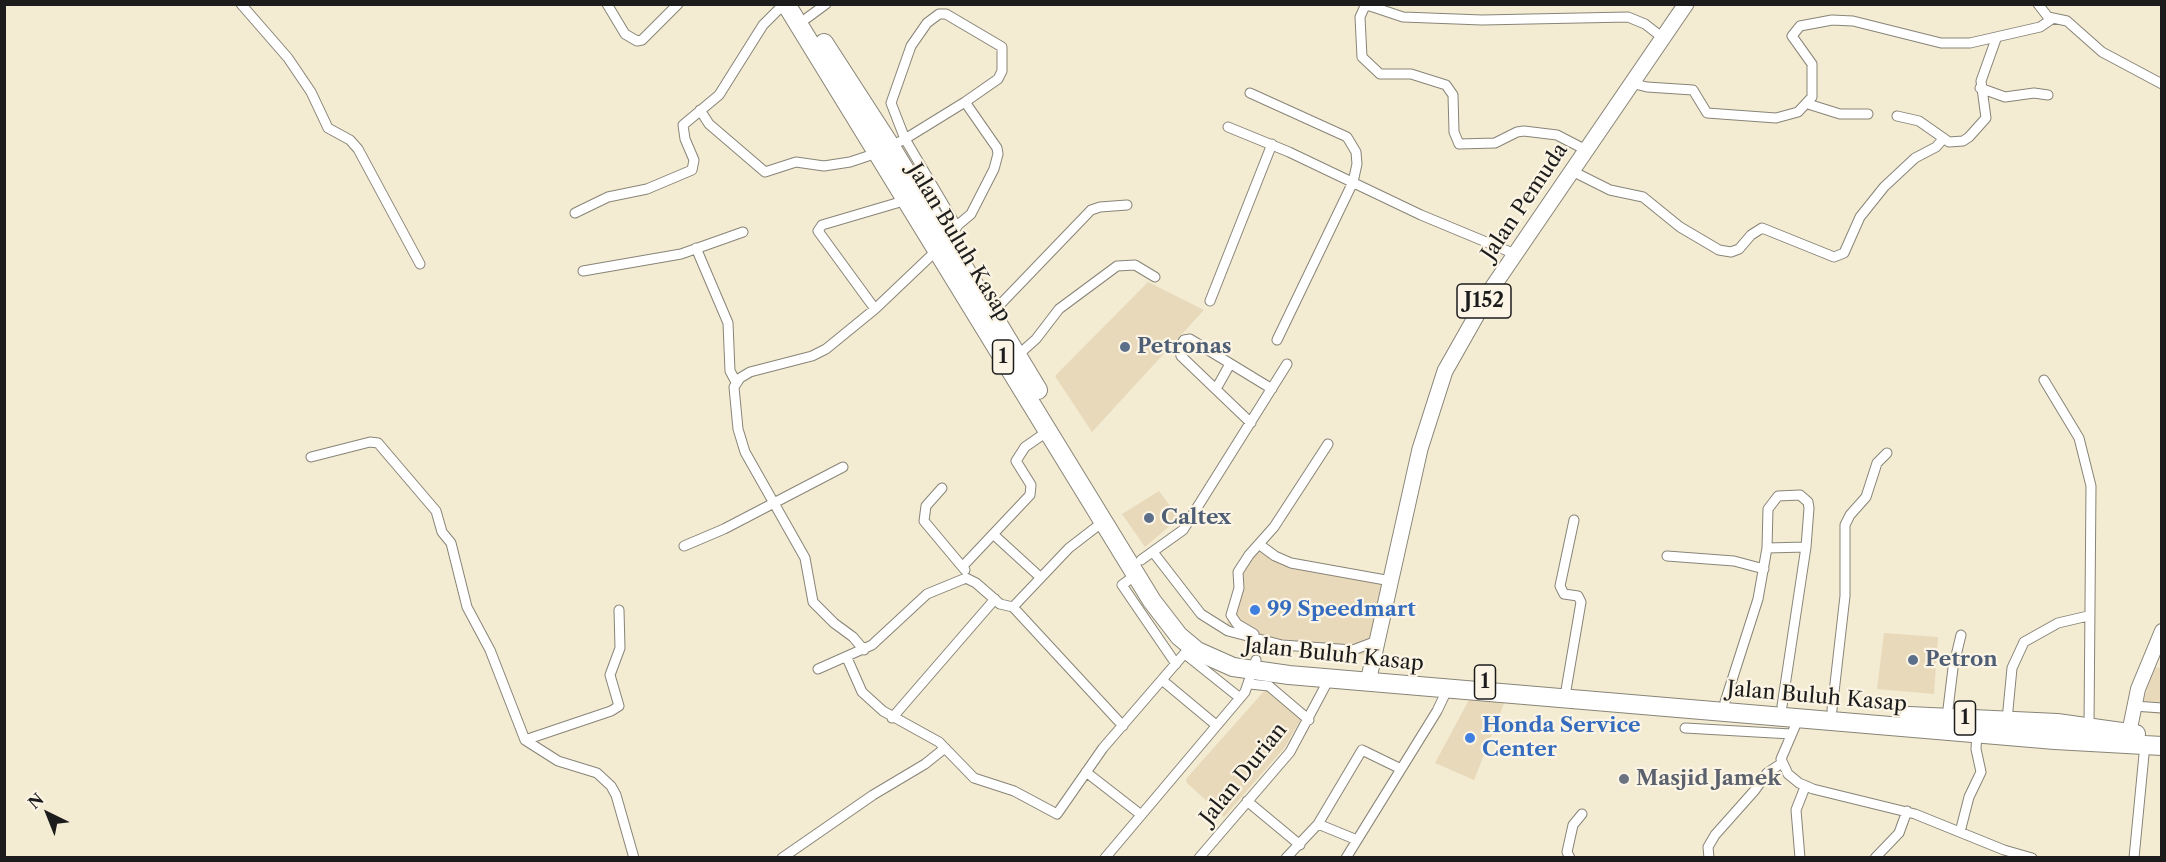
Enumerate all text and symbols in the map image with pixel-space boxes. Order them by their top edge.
street label: Jalan Pemuda [1477,139,1573,265]
street label: Jalan Buluh Kasap [902,159,1016,327]
road number: J152 [1457,284,1511,318]
place label: Petronas [1137,334,1232,360]
road number: 1 [992,340,1014,374]
marker: Petronas [1118,340,1132,354]
place label: Caltex [1161,505,1231,531]
marker: Caltex [1142,511,1156,525]
place label: 99 Speedmart [1267,597,1416,623]
marker: 99 Speedmart [1248,603,1262,617]
street label: Jalan Buluh Kasap [1243,633,1425,677]
place label: Petron [1925,647,1998,673]
marker: Petron [1906,653,1920,667]
road number: 1 [1474,665,1496,699]
street label: Jalan Buluh Kasap [1726,677,1908,717]
road number: 1 [1954,701,1976,735]
place label: Honda Service Center [1482,713,1641,763]
street label: Jalan Durian [1195,718,1293,830]
marker: Honda Service Center [1463,731,1477,745]
place label: Masjid Jamek [1636,766,1781,792]
marker: Masjid Jamek [1617,772,1631,786]
north arrow [18,784,78,844]
text: N [24,789,48,813]

